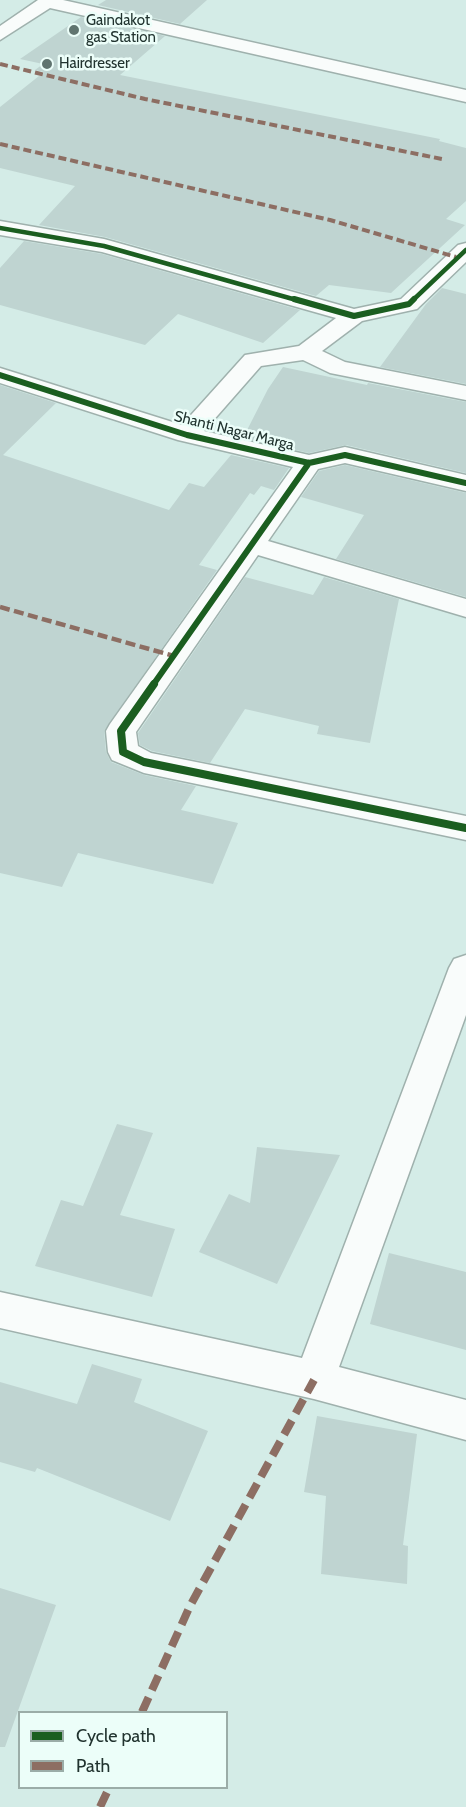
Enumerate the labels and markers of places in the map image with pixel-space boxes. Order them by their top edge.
place label: Gaindakot gas Station [86,12,156,47]
marker: Gaindakot gas Station [67,23,81,37]
place label: Hairdresser [59,55,130,73]
marker: Hairdresser [40,57,54,71]

